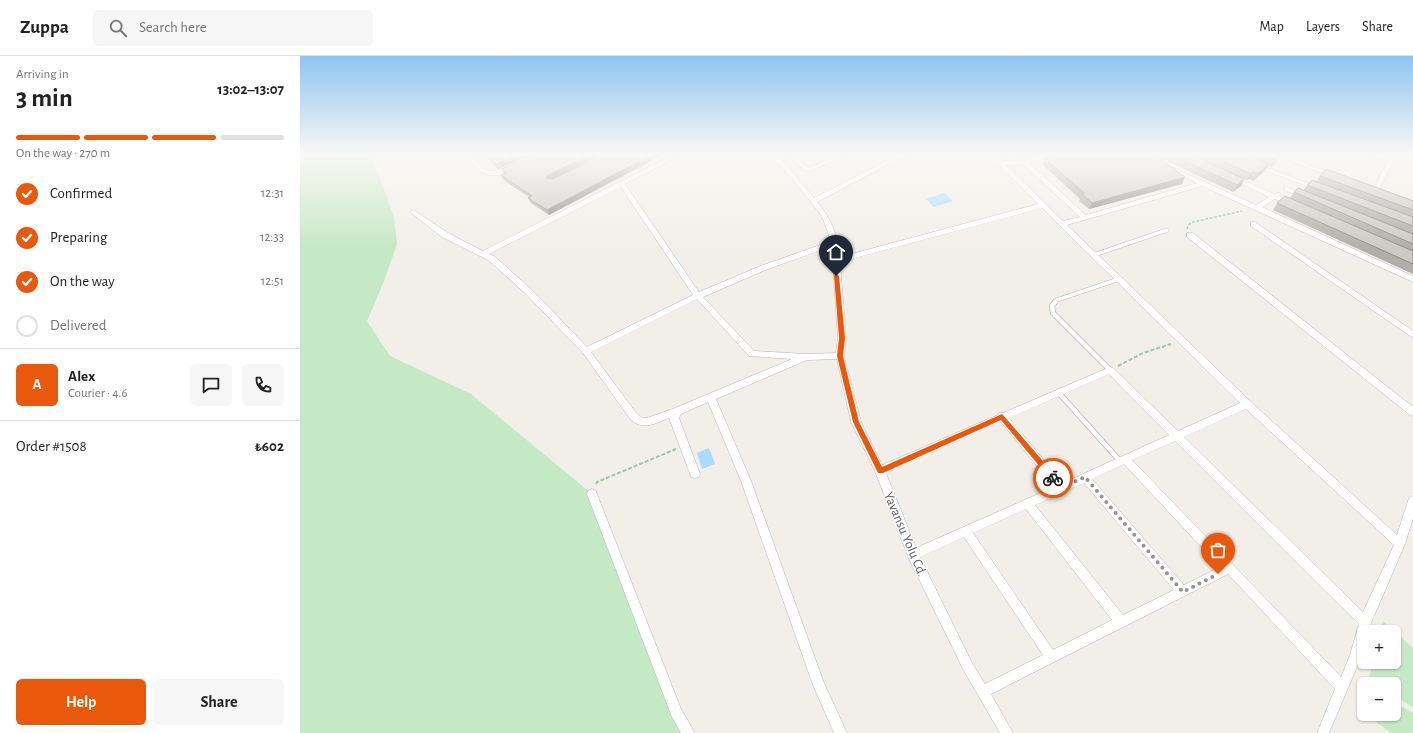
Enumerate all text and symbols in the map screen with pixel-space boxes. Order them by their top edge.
search box [93,10,373,46]
icon: search [107,17,129,39]
text: Zuppa [20,18,69,37]
text: Search here [139,20,207,35]
text: Map [1259,20,1284,34]
text: Layers [1306,20,1340,34]
text: Share [1362,20,1393,34]
text: Arriving in [16,68,69,81]
text: 13:02–13:07 [217,82,284,97]
text: 3 min [16,85,73,111]
text: On the way · 270 m [16,147,110,160]
icon: check [16,183,38,205]
text: Confirmed [50,186,112,201]
text: 12:31 [261,187,284,200]
icon: check [16,227,38,249]
text: Preparing [50,230,107,245]
text: 12:33 [260,231,284,244]
pin [819,235,853,276]
icon: home [825,241,847,263]
icon: check [16,271,38,293]
text: On the way [50,274,115,289]
text: 12:51 [261,275,284,288]
text: Delivered [50,318,107,333]
button: chat [190,364,232,406]
button: phone [242,364,284,406]
text: Alex [68,369,95,384]
text: A [32,377,42,392]
text: Courier · 4.6 [68,387,128,400]
text: Order #1508 [16,439,87,454]
text: ₺602 [255,439,284,454]
courier [1033,458,1073,498]
icon: bike [1042,467,1064,489]
street label: Yavansu Yolu Cd. [881,490,929,579]
pin [1201,533,1235,574]
icon: bag [1207,539,1229,561]
map controls [1357,625,1401,721]
button: + [1357,625,1401,669]
button: − [1357,677,1401,721]
button: Help [16,679,146,725]
button: Share [154,679,284,725]

